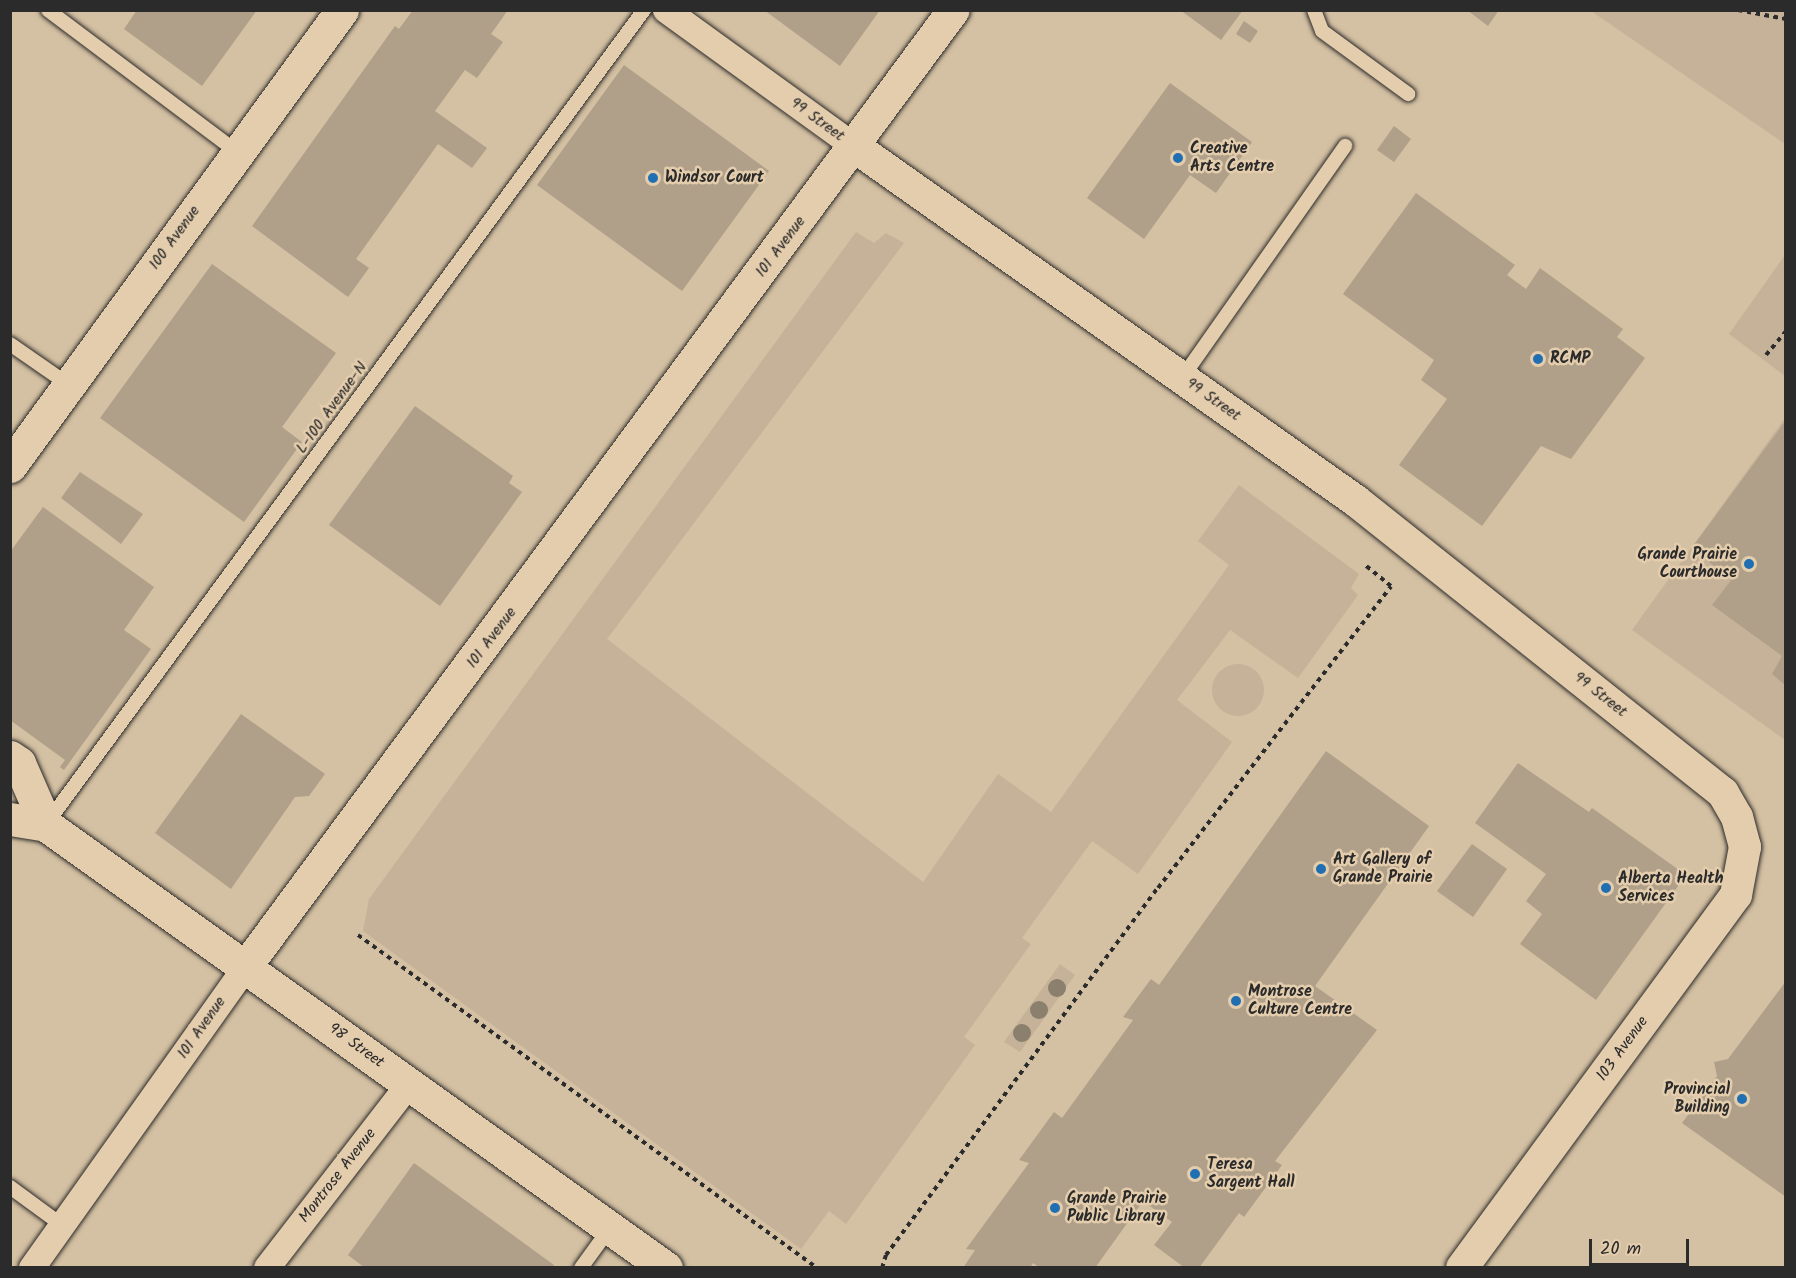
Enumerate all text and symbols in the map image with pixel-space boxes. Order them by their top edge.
street label: 99 Street [786,94,848,146]
place label: Creative Arts Centre [1190,139,1274,177]
marker: Creative Arts Centre [1171,151,1185,165]
place label: Windsor Court [665,168,764,188]
marker: Windsor Court [646,171,660,185]
street label: 100 Avenue [145,202,205,274]
street label: 101 Avenue [752,213,810,281]
place label: RCMP [1550,349,1590,369]
marker: RCMP [1531,352,1545,366]
street label: L-100 Avenue-N [292,358,372,458]
street label: 99 Street [1182,374,1244,426]
place label: Grande Prairie Courthouse [1637,545,1737,583]
marker: Grande Prairie Courthouse [1742,557,1756,571]
street label: 101 Avenue [463,604,521,672]
street label: 99 Street [1569,668,1631,722]
place label: Art Gallery of Grande Prairie [1333,850,1433,888]
marker: Art Gallery of Grande Prairie [1314,862,1328,876]
place label: Alberta Health Services [1618,869,1723,907]
marker: Alberta Health Services [1599,881,1613,895]
place label: Montrose Culture Centre [1248,982,1352,1020]
street label: 101 Avenue [174,993,230,1063]
marker: Montrose Culture Centre [1229,994,1243,1008]
street label: 103 Avenue [1593,1013,1653,1085]
street label: 98 Street [324,1019,388,1073]
place label: Provincial Building [1664,1080,1730,1118]
marker: Provincial Building [1735,1092,1749,1106]
street label: Montrose Avenue [295,1125,381,1227]
place label: Teresa Sargent Hall [1207,1155,1295,1193]
marker: Teresa Sargent Hall [1188,1167,1202,1181]
place label: Grande Prairie Public Library [1067,1189,1167,1227]
marker: Grande Prairie Public Library [1048,1201,1062,1215]
scale bar [1592,1227,1692,1265]
text: 20 m [1600,1235,1641,1264]

